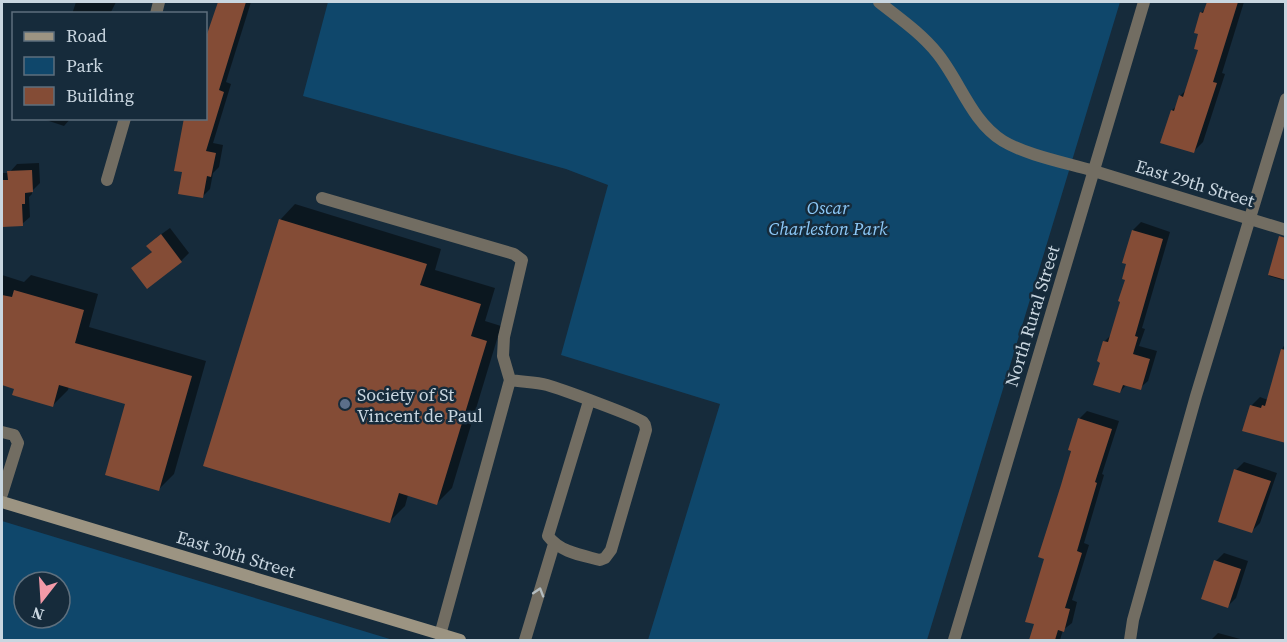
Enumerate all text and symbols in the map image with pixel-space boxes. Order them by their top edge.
legend [12,12,207,120]
text: Road [66,23,107,48]
text: Park [66,53,103,78]
text: Building [66,83,134,108]
street label: East 29th Street [1132,153,1258,213]
park label: Oscar Charleston Park [768,195,888,241]
street label: North Rural Street [999,242,1065,390]
place label: Society of St Vincent de Paul [357,382,483,428]
marker: Society of St Vincent de Paul [338,397,352,411]
street label: East 30th Street [173,524,299,584]
north arrow [12,570,72,630]
one-way arrow [532,587,544,598]
text: N [28,602,46,627]

